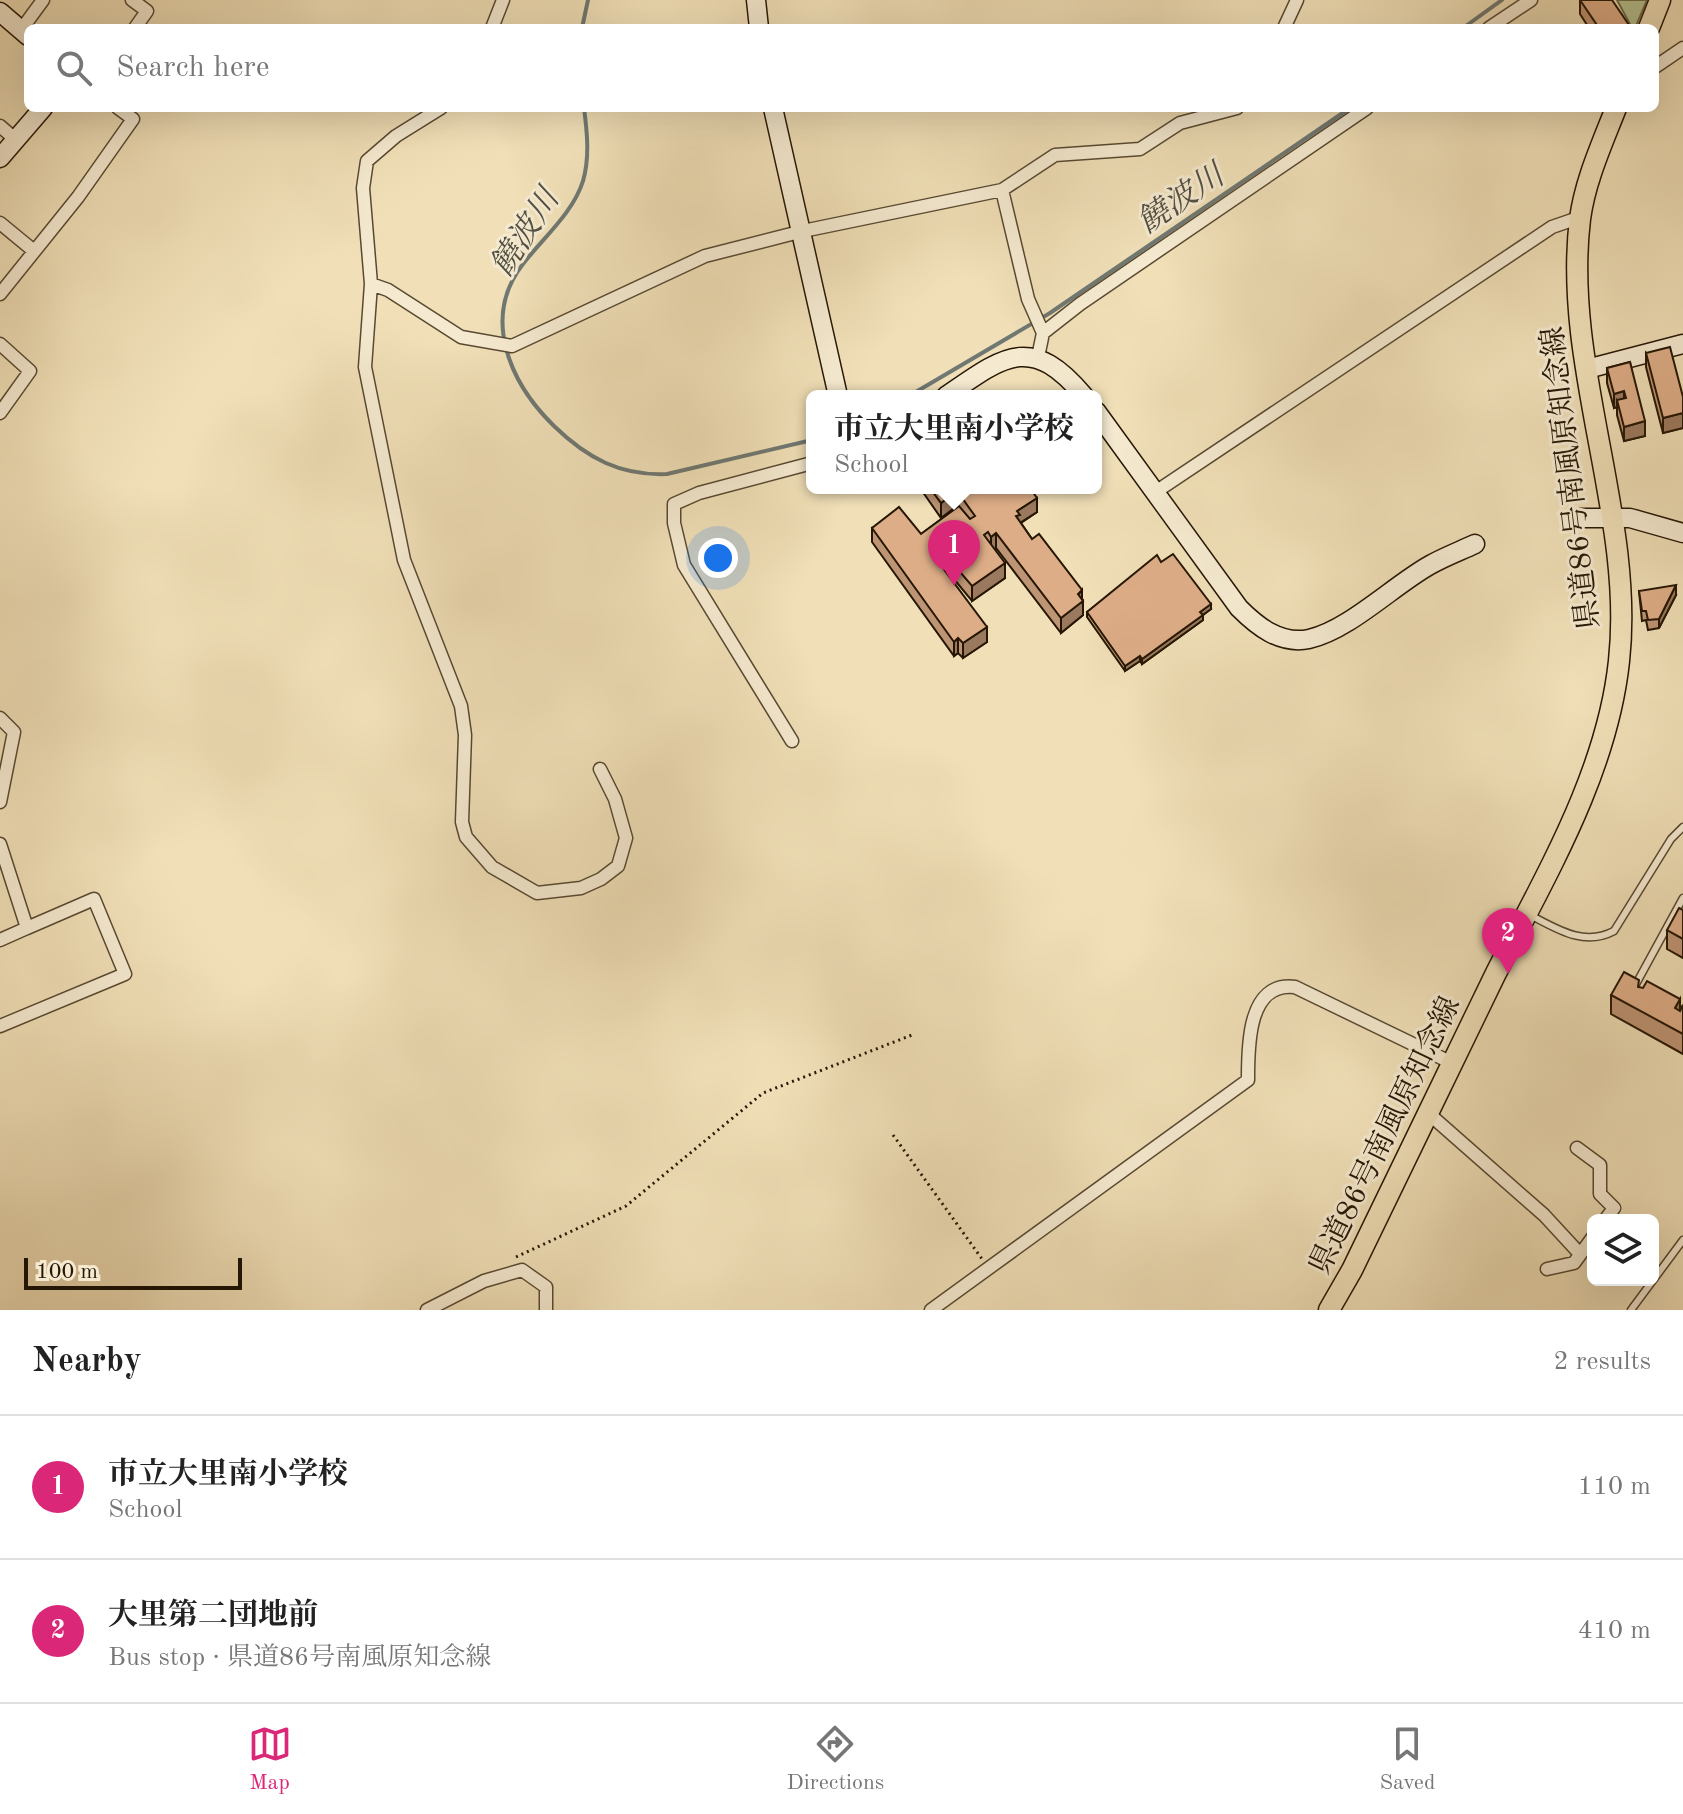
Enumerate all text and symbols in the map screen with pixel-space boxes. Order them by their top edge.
search box [24,24,1659,112]
icon: search [52,46,96,90]
text: Search here [116,53,270,83]
water label: 饒波川 [1131,156,1233,241]
water label: 饒波川 [484,181,568,283]
street label: 県道86号南風原知念線 [1536,325,1605,631]
popup [806,390,1102,494]
text: 市立大里南小学校 [834,415,1074,445]
text: School [834,452,908,478]
pin: 1 [928,520,980,586]
your location [698,538,738,578]
pin: 2 [1482,908,1534,974]
street label: 県道86号南風原知念線 [1303,991,1466,1279]
map controls [1587,1214,1659,1286]
button: layers [1587,1214,1659,1286]
scale bar [24,1254,242,1290]
text: 100 m [36,1261,98,1283]
text: Nearby [32,1345,142,1379]
text: 2 results [1553,1349,1651,1375]
text: 市立大里南小学校 [108,1460,348,1490]
text: 1 [50,1474,66,1500]
text: 110 m [1578,1474,1651,1500]
text: School [108,1497,182,1523]
text: 大里第二団地前 [108,1601,318,1631]
text: 2 [50,1618,66,1644]
text: 410 m [1578,1618,1651,1644]
text: Bus stop · 県道86号南風原知念線 [108,1645,491,1671]
tab: Map [248,1722,292,1797]
tab: Directions [787,1722,884,1797]
tab: Saved [1379,1722,1435,1797]

